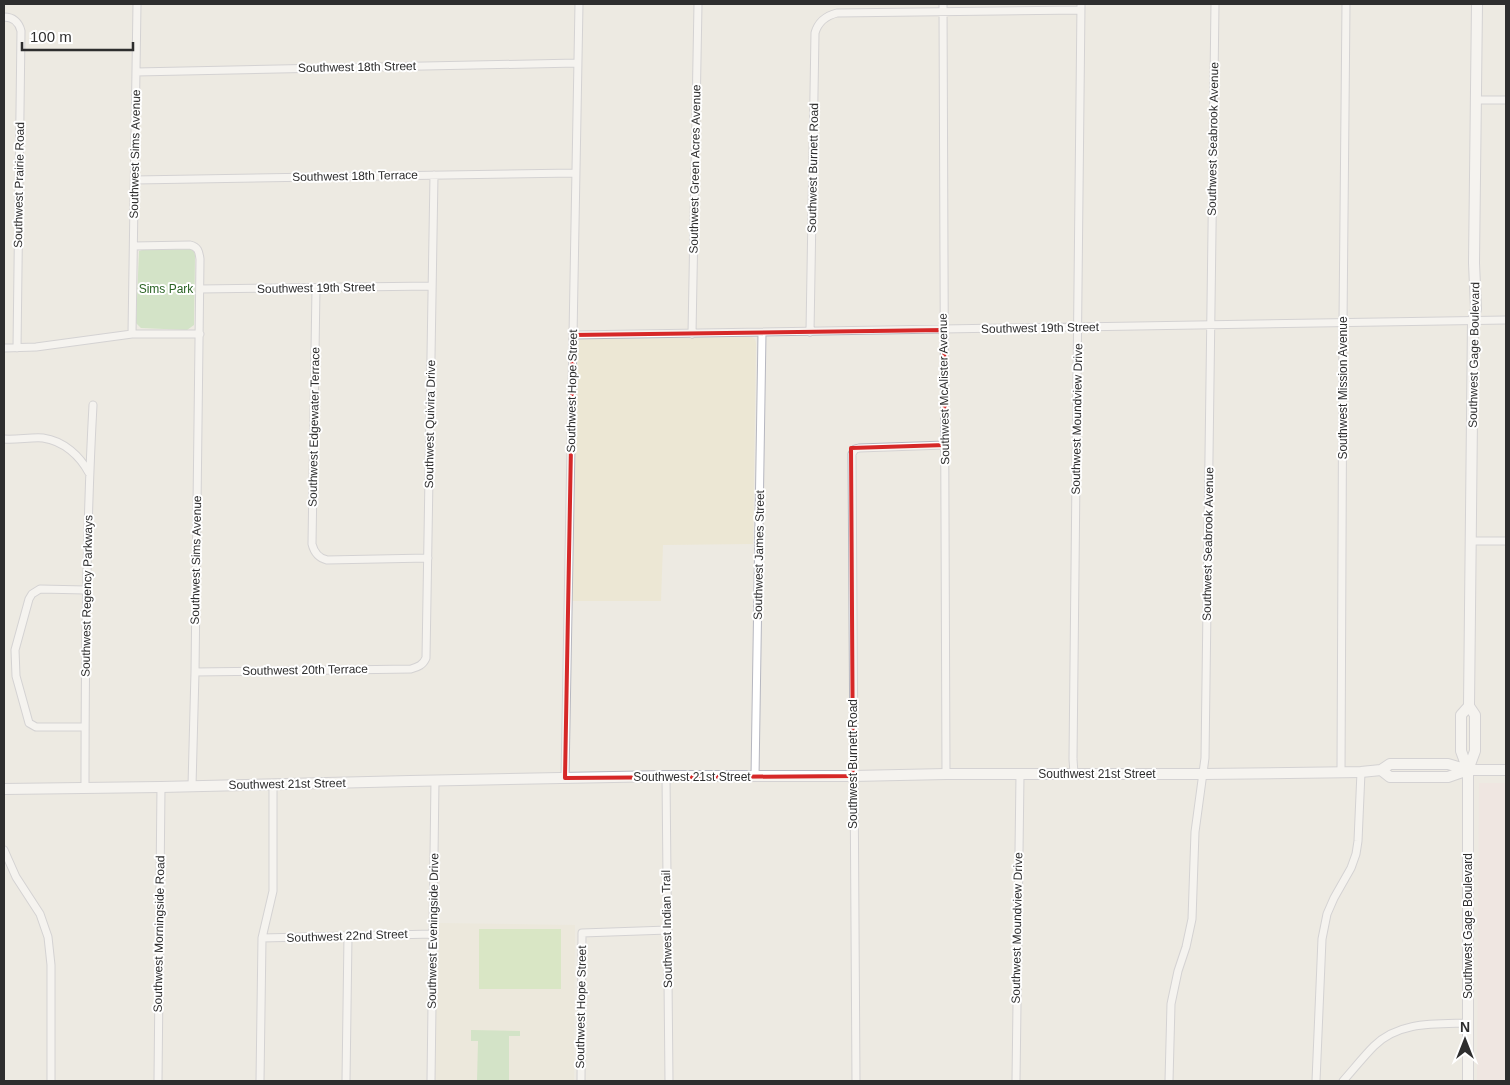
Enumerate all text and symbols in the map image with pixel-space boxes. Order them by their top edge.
scale bar [22,20,134,52]
text: 100 m [30,28,72,45]
street label: Southwest 18th Street [298,59,417,75]
street label: Southwest Seabrook Avenue [1205,62,1221,216]
street label: Southwest Green Acres Avenue [687,84,703,254]
street label: Southwest Sims Avenue [127,89,143,219]
street label: Southwest Burnett Road [805,103,821,233]
street label: Southwest Prairie Road [11,122,27,248]
street label: Southwest 18th Terrace [292,168,418,184]
street label: Southwest 19th Street [257,280,376,296]
park label: Sims Park [139,282,194,296]
street label: Southwest Gage Boulevard [1466,282,1482,428]
street label: Southwest McAlister Avenue [936,313,952,465]
street label: Southwest Mission Avenue [1336,316,1350,460]
street label: Southwest 19th Street [981,320,1100,336]
street label: Southwest Hope Street [564,329,580,453]
street label: Southwest Moundview Drive [1069,343,1085,495]
street label: Southwest Edgewater Terrace [306,347,322,507]
street label: Southwest Quivira Drive [422,359,438,488]
street label: Southwest Seabrook Avenue [1200,467,1216,621]
street label: Southwest James Street [751,489,767,620]
street label: Southwest Sims Avenue [188,495,204,625]
street label: Southwest Regency Parkways [79,515,95,677]
street label: Southwest 20th Terrace [242,662,368,678]
street label: Southwest Burnett Road [846,699,860,829]
street label: Southwest 21st Street [1038,767,1156,781]
street label: Southwest 21st Street [633,770,751,784]
street label: Southwest 21st Street [228,776,346,792]
street label: Southwest Moundview Drive [1009,852,1025,1004]
street label: Southwest Eveningside Drive [425,853,441,1009]
street label: Southwest Gage Boulevard [1461,853,1475,999]
street label: Southwest Morningside Road [151,856,167,1012]
street label: Southwest Indian Trail [659,870,675,988]
street label: Southwest 22nd Street [286,927,409,945]
street label: Southwest Hope Street [573,945,589,1069]
north arrow [1440,1015,1490,1065]
text: N [1460,1019,1470,1035]

